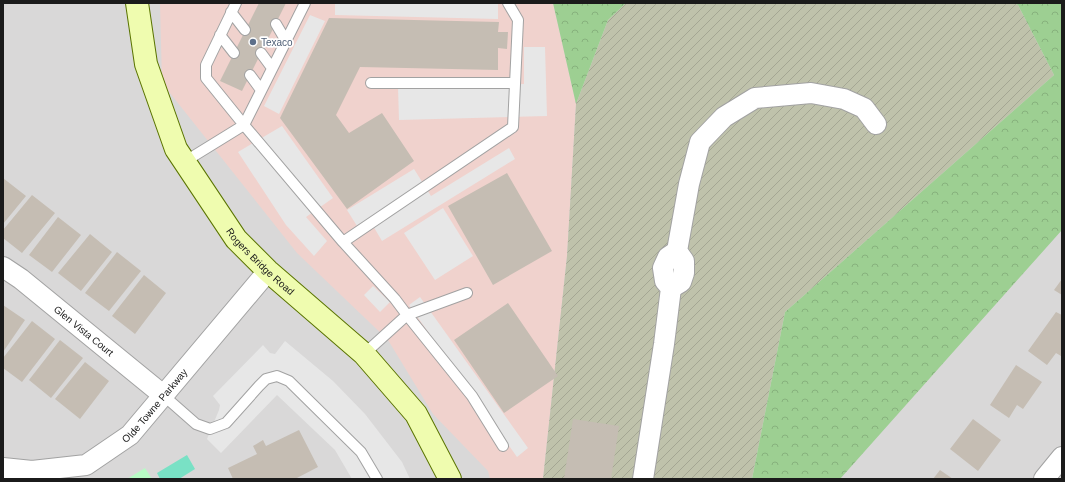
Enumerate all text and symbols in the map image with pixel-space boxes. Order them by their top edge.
marker: Texaco [248,37,258,47]
place label: Texaco [261,37,293,48]
street label: Rogers Bridge Road [224,226,296,297]
street label: Glen Vista Court [52,303,116,358]
street label: Olde Towne Parkway [120,367,189,445]

